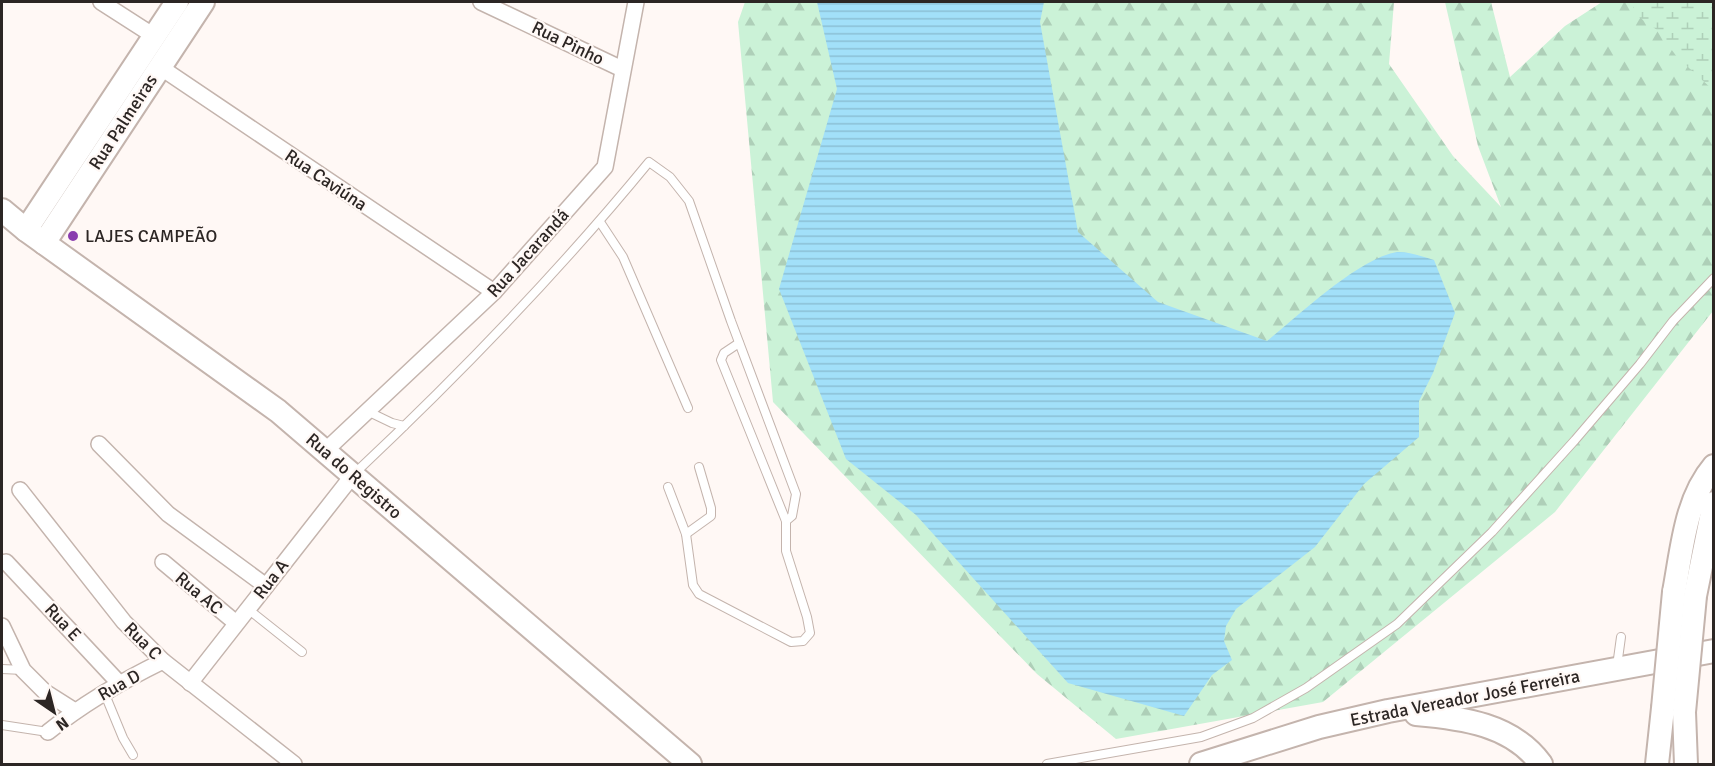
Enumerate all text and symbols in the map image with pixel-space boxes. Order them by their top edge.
street label: Rua Pinho [528,16,608,70]
street label: Rua Palmeiras [84,70,162,174]
street label: Rua Caviúna [281,144,371,216]
street label: Rua Jacarandá [482,204,574,302]
place label: LAJES CAMPEÃO [85,225,217,247]
marker: LAJES CAMPEÃO [66,229,80,243]
street label: Rua do Registro [302,428,406,524]
street label: Rua A [249,555,293,603]
street label: Rua AC [171,567,227,619]
street label: Rua E [40,599,86,645]
street label: Rua C [120,618,167,665]
street label: Rua D [94,664,144,706]
street label: Estrada Vereador José Ferreira [1348,665,1582,731]
north arrow [24,682,84,742]
text: N [52,712,72,735]

